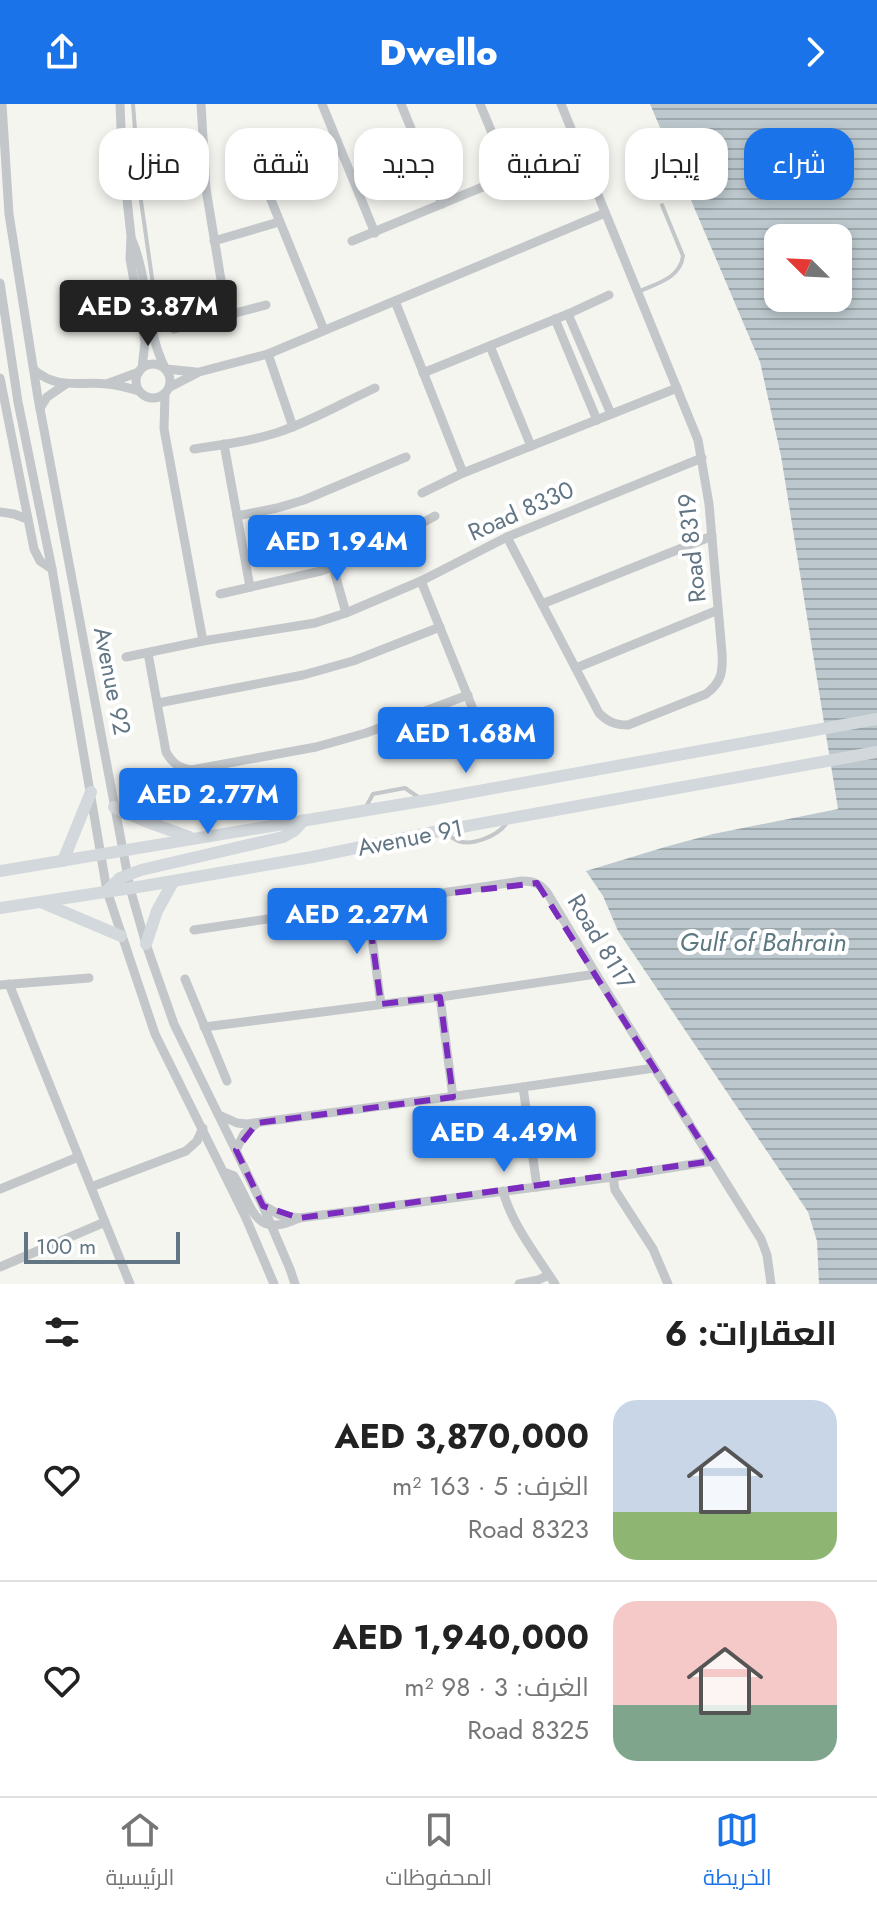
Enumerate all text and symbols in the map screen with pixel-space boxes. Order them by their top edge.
text: Dwello [379,26,498,78]
icon: share [40,30,84,74]
icon: forward [793,30,837,74]
chip: منزل [99,128,209,200]
chip: شقة [225,128,338,200]
chip: جديد [354,128,463,200]
chip: تصفية [479,128,609,200]
chip: إيجار [625,128,728,200]
chip: شراء [744,128,854,200]
north arrow [764,224,852,312]
map controls [764,224,852,312]
pin: AED 3.87M [56,280,240,348]
text: AED 3.87M [78,287,218,325]
street label: Road 8330 [462,472,579,549]
street label: Road 8319 [668,492,715,604]
pin: AED 1.94M [245,515,429,583]
text: AED 1.94M [266,522,408,560]
street label: Avenue 92 [85,624,140,738]
pin: AED 1.68M [374,707,558,775]
text: AED 1.68M [396,714,536,752]
pin: AED 2.77M [116,768,300,836]
text: AED 2.77M [137,775,279,813]
street label: Avenue 91 [354,810,466,865]
street label: Road 8117 [559,887,644,997]
pin: AED 2.27M [265,888,449,956]
text: AED 2.27M [286,895,428,933]
water label: Gulf of Bahrain [680,923,847,961]
pin: AED 4.49M [412,1106,596,1174]
text: AED 4.49M [431,1113,577,1151]
scale bar [24,1228,180,1264]
text: 100 m [36,1230,96,1262]
text: العقارات: 6 [665,1309,837,1358]
icon: filters [40,1310,84,1354]
text: AED 3,870,000 [334,1412,589,1461]
icon: home [677,1432,773,1528]
icon: heart [40,1458,84,1502]
text: الغرف: 5 · 163 m² [392,1467,589,1505]
text: Road 8323 [468,1510,589,1548]
text: AED 1,940,000 [333,1613,589,1662]
icon: home [677,1633,773,1729]
icon: heart [40,1659,84,1703]
text: الغرف: 3 · 98 m² [404,1668,589,1706]
text: Road 8325 [467,1711,589,1749]
tab: الرئيسية [105,1808,174,1898]
tab: المحفوظات [385,1808,492,1898]
tab: الخريطة [703,1808,772,1898]

